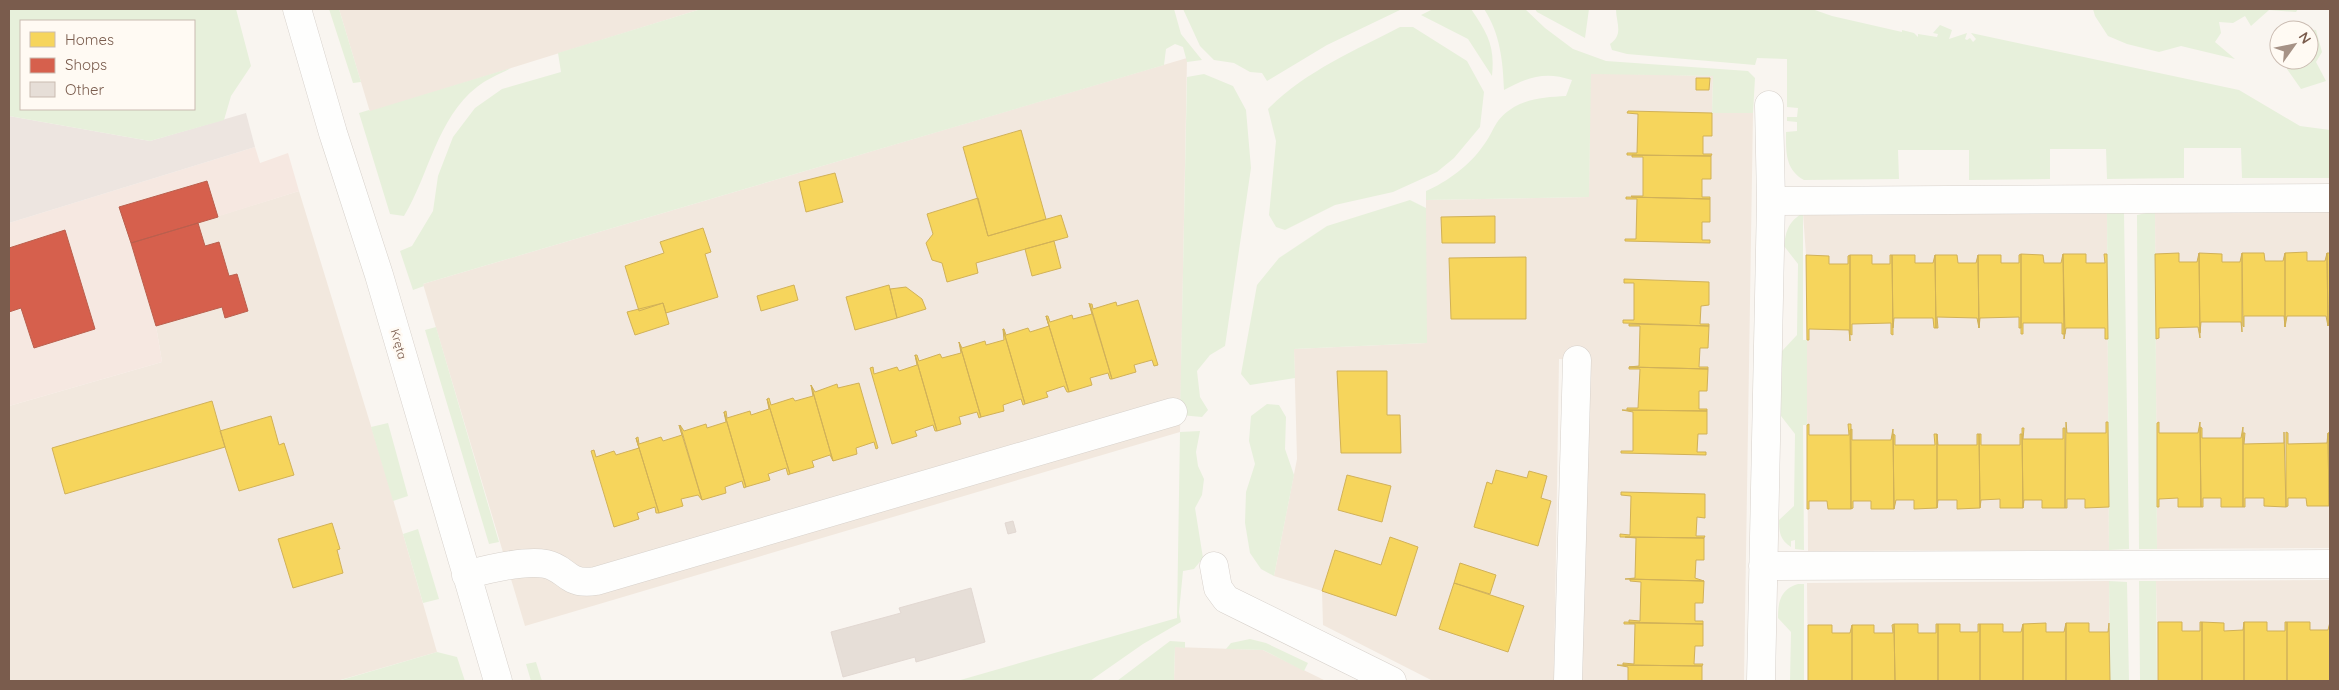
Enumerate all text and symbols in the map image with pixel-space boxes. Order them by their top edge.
legend [20,20,195,110]
north arrow [2269,20,2319,70]
text: N [2295,29,2315,47]
text: Homes [65,30,114,49]
text: Shops [65,55,107,74]
text: Other [65,80,105,99]
street label: Kręta [388,327,410,361]

